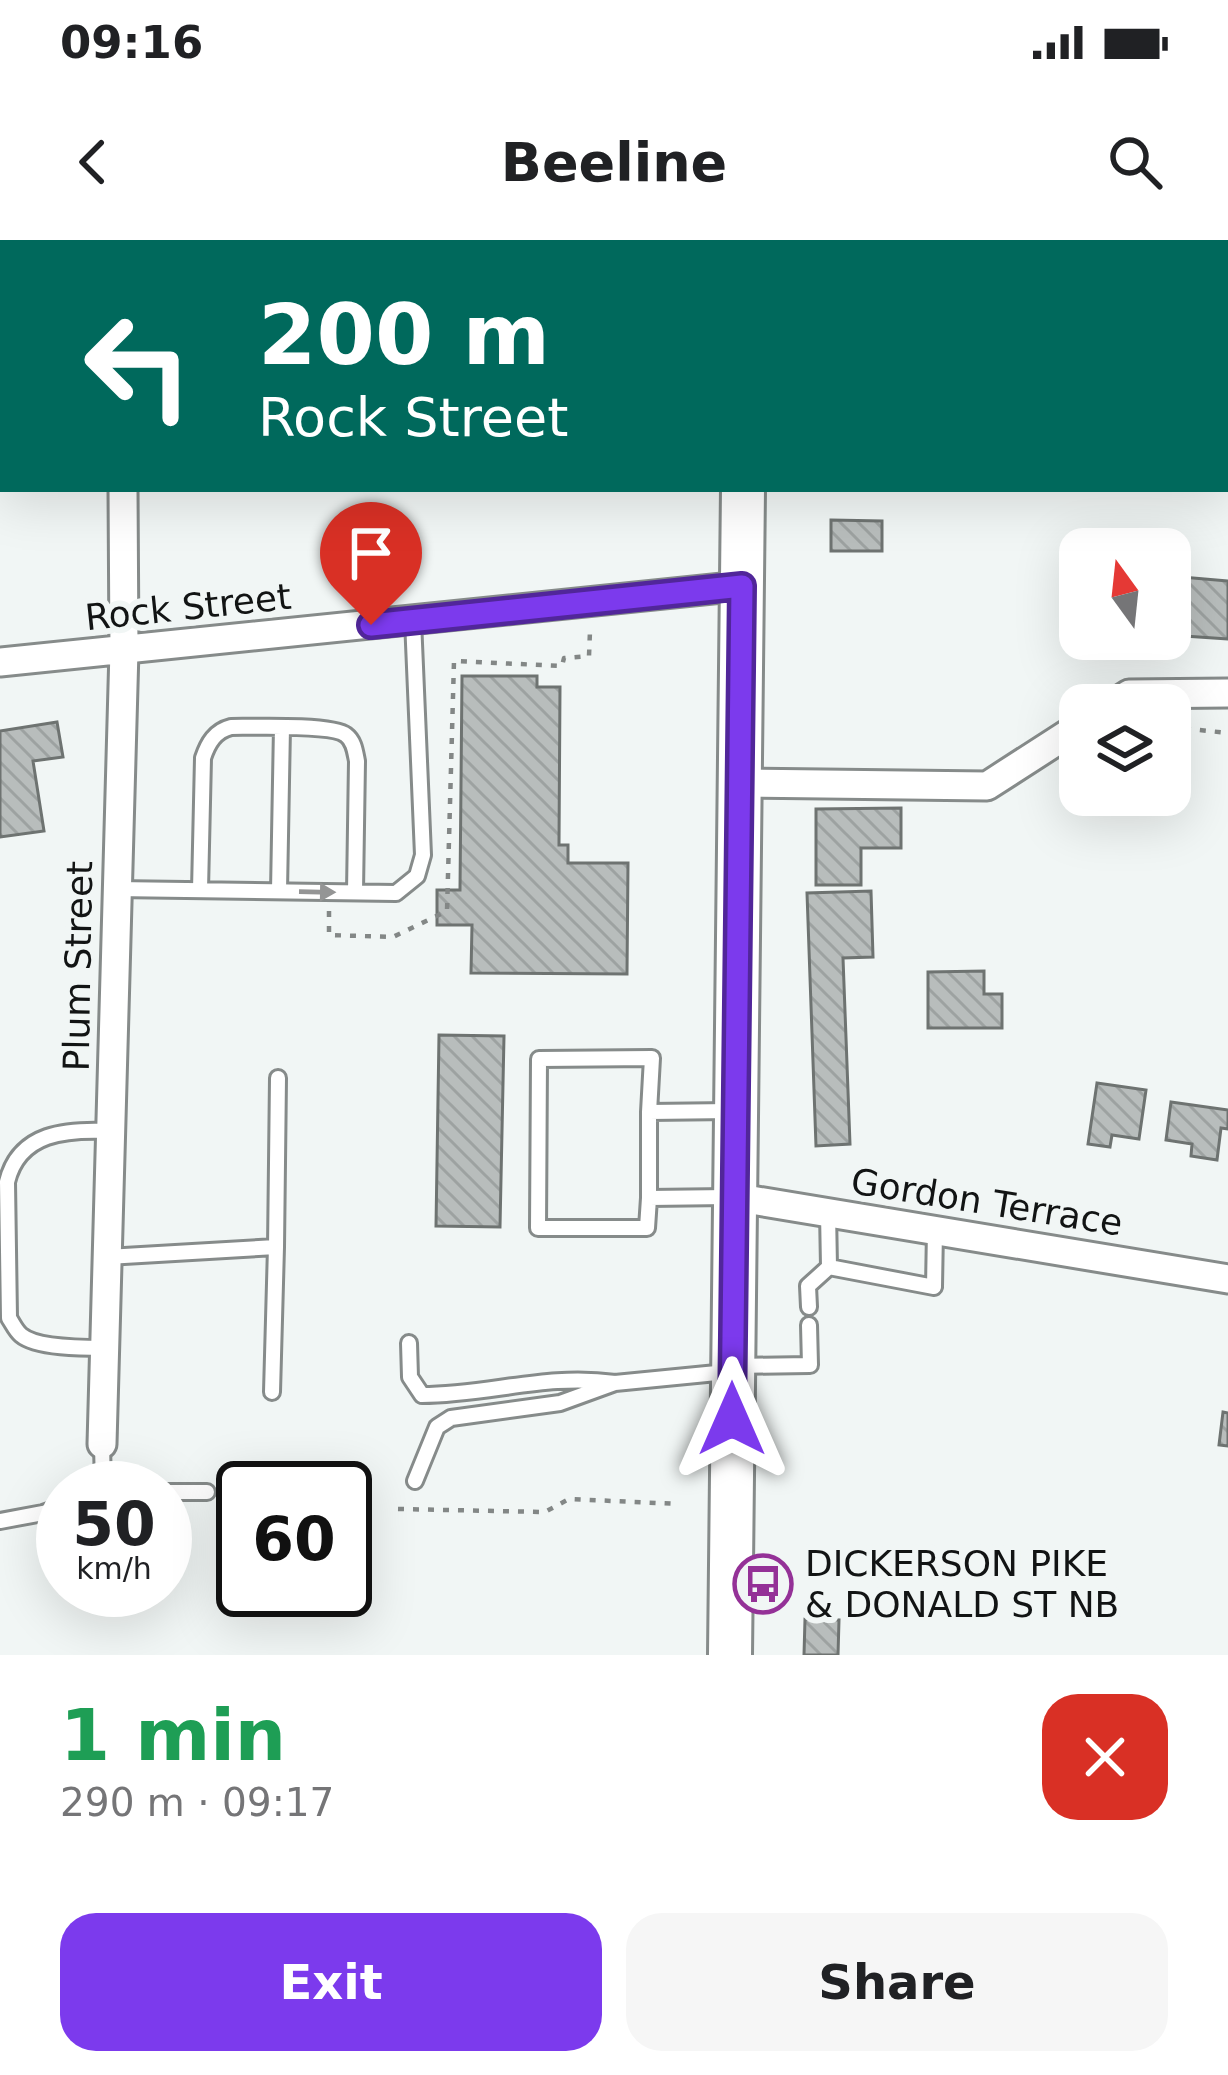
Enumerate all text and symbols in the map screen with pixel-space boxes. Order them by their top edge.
text: 09:16 [60,16,203,69]
icon: back [60,129,126,195]
icon: search [1102,129,1168,195]
text: Beeline [501,131,727,194]
text: 200 m [258,286,550,384]
icon: left [60,288,216,444]
text: Rock Street [258,386,568,449]
pin [320,502,422,625]
icon: arrive [338,520,404,586]
north arrow [1059,528,1191,660]
map controls [1059,528,1191,816]
street label: Rock Street [83,576,293,638]
button: layers [1059,684,1191,816]
street label: Plum Street [56,860,100,1072]
one-way arrow [299,882,337,901]
street label: Gordon Terrace [848,1160,1126,1244]
position arrow [669,1356,795,1482]
speed limit sign: 60 [216,1461,372,1617]
text: 50 [72,1489,156,1559]
place label: DICKERSON PIKE & DONALD ST NB [805,1543,1119,1625]
text: km/h [76,1551,152,1586]
bus stop icon: DICKERSON PIKE & DONALD ST NB [732,1553,794,1615]
text: 1 min [60,1693,286,1777]
button: close [1042,1694,1168,1820]
text: 290 m · 09:17 [60,1780,334,1825]
button: Exit [60,1913,602,2051]
button: Share [626,1913,1168,2051]

